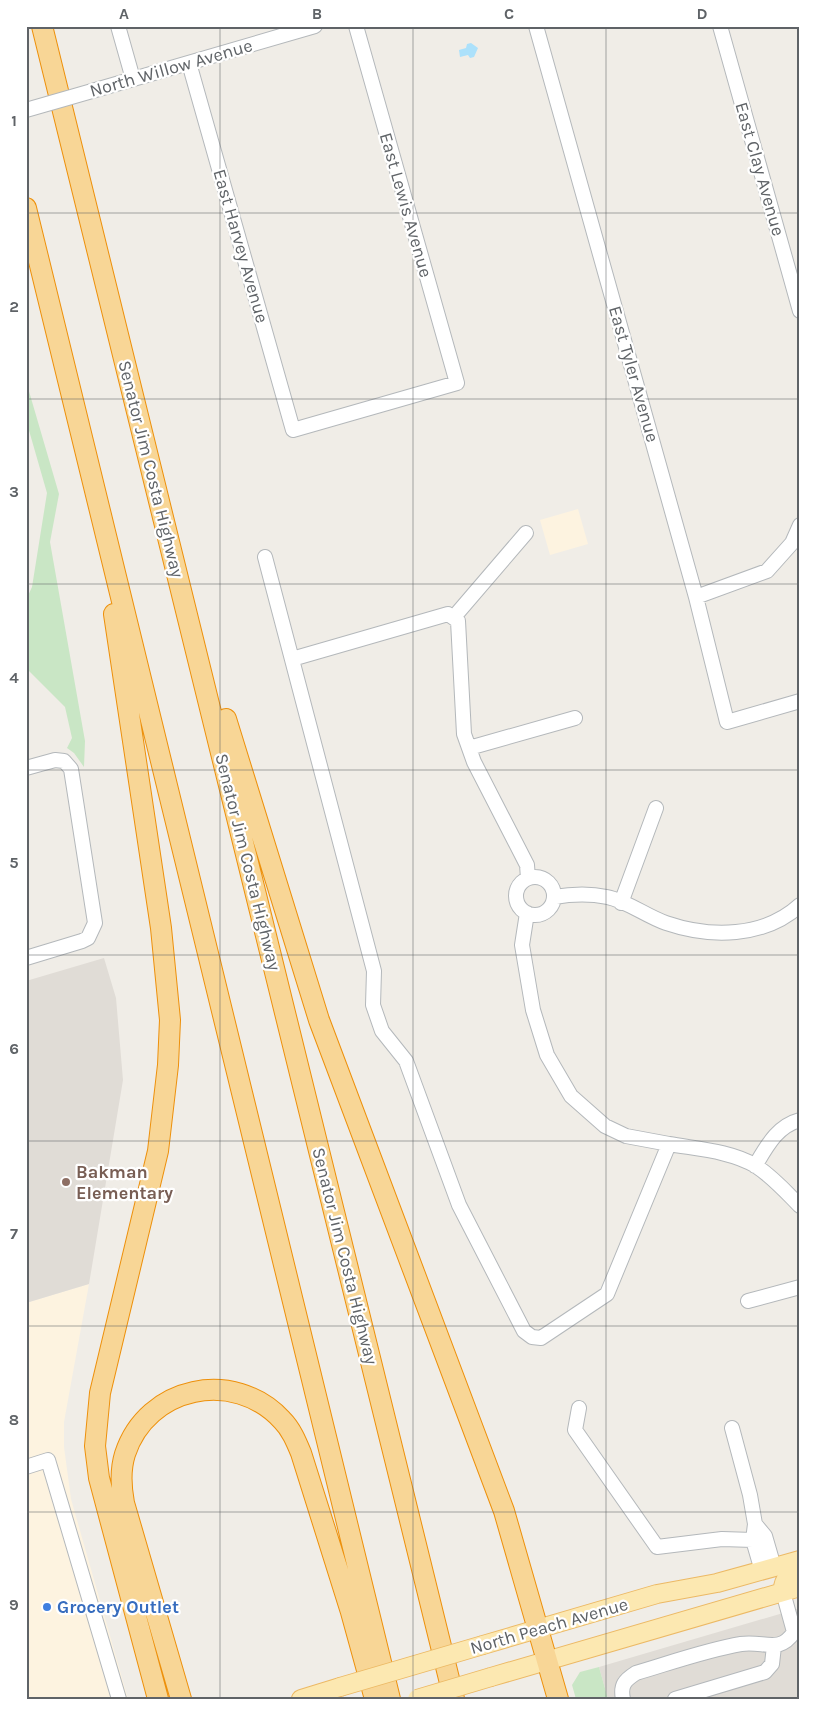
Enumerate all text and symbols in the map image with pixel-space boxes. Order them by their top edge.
text: A [119,4,129,23]
text: B [312,4,322,23]
text: C [504,4,514,23]
text: D [697,4,708,23]
street label: North Willow Avenue [87,34,255,102]
street label: East Clay Avenue [730,99,790,239]
text: 1 [11,111,17,130]
street label: East Lewis Avenue [375,130,437,280]
street label: East Harvey Avenue [208,166,274,326]
text: 2 [9,297,19,316]
street label: East Tyler Avenue [604,303,664,445]
street label: Senator Jim Costa Highway [113,358,189,580]
text: 3 [9,482,19,501]
text: 4 [9,668,19,687]
street label: Senator Jim Costa Highway [210,751,286,973]
text: 5 [9,853,19,872]
text: 6 [9,1039,19,1058]
street label: Senator Jim Costa Highway [307,1145,383,1367]
place label: Bakman Elementary [76,1161,173,1204]
marker: Bakman Elementary [60,1176,72,1188]
text: 7 [10,1224,18,1243]
text: 8 [9,1410,19,1429]
street label: North Peach Avenue [467,1593,631,1659]
text: 9 [9,1595,19,1614]
place label: Grocery Outlet [57,1596,179,1618]
marker: Grocery Outlet [41,1601,53,1613]

